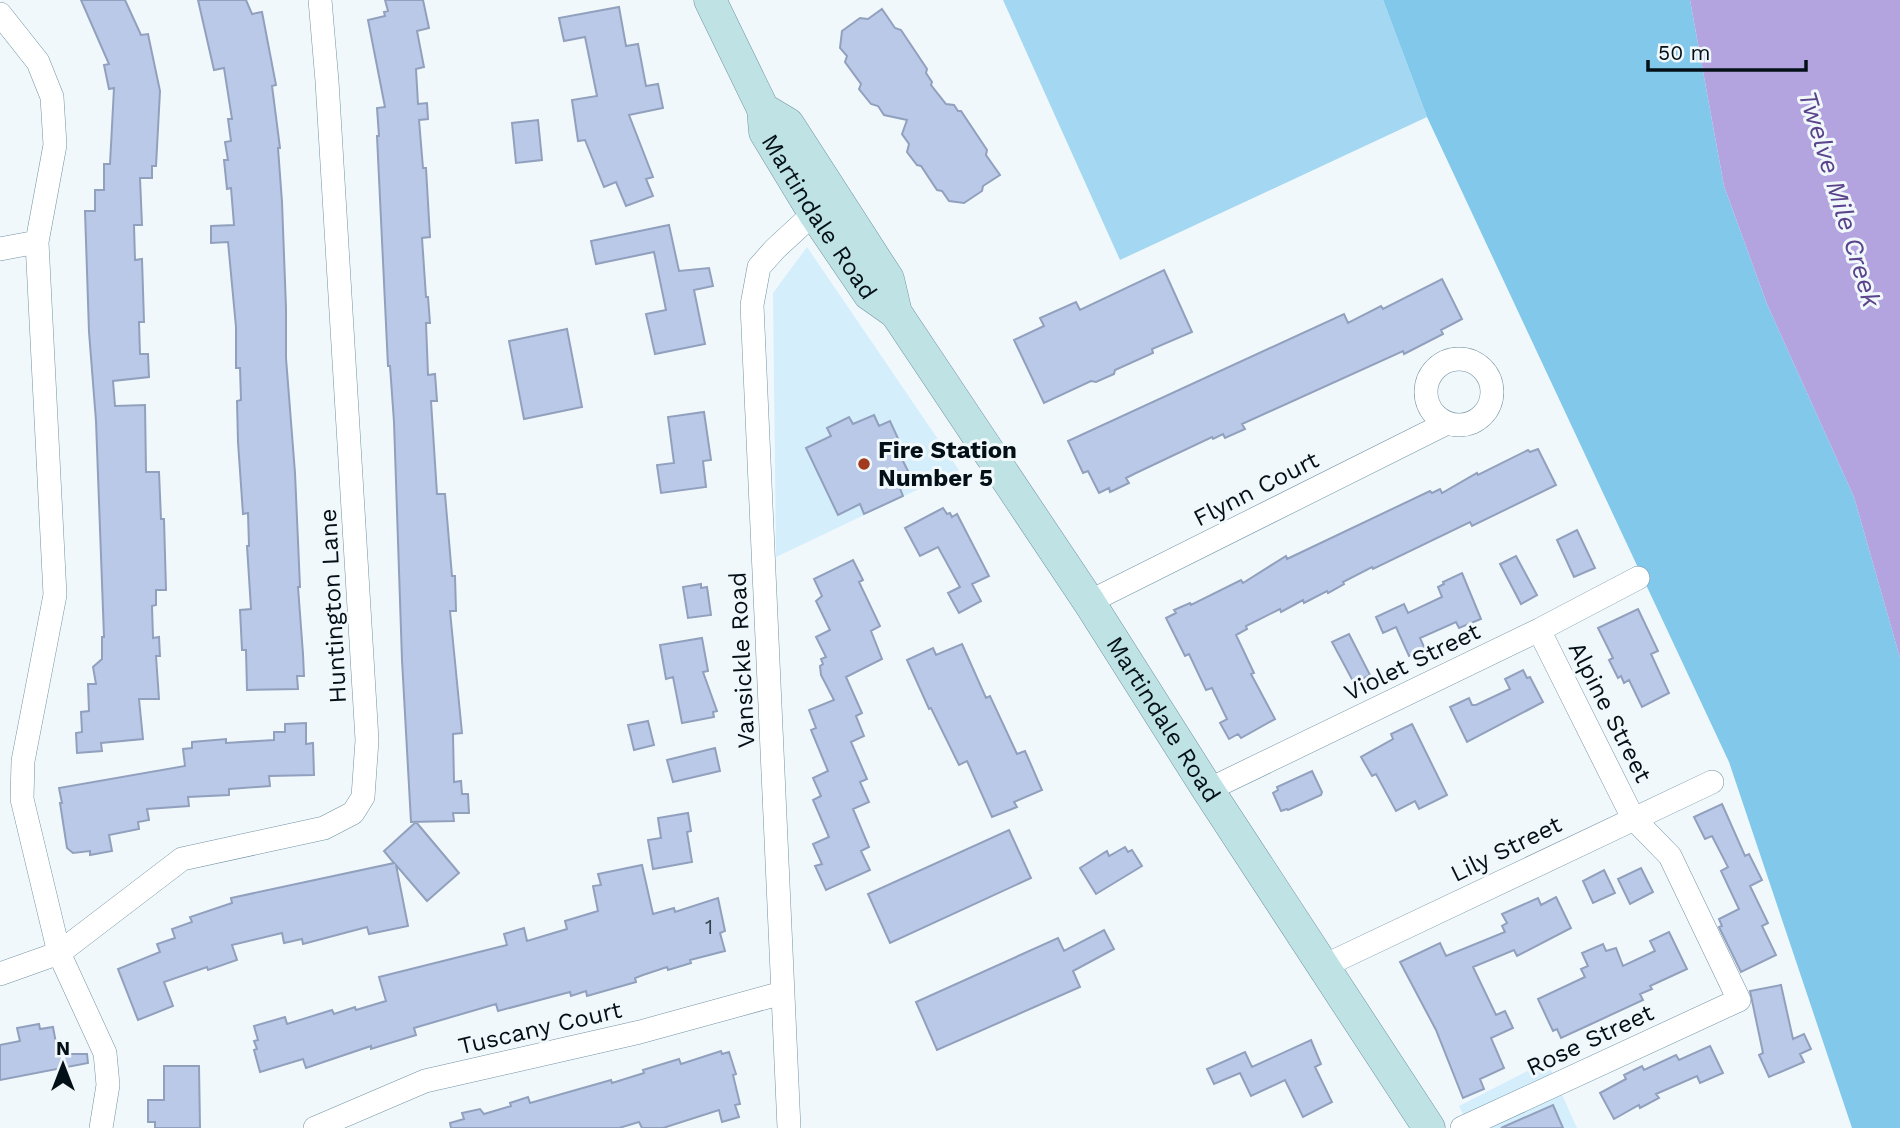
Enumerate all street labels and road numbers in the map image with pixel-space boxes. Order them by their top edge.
street label: Martindale Road [756,129,883,305]
street label: Flynn Court [1189,446,1323,532]
street label: Huntington Lane [314,508,352,704]
street label: Vansickle Road [723,571,761,749]
street label: Violet Street [1340,617,1484,707]
street label: Martindale Road [1100,631,1226,808]
street label: Alpine Street [1563,637,1657,787]
street label: Lily Street [1446,810,1566,888]
street label: Tuscany Court [456,996,624,1060]
street label: Rose Street [1522,998,1658,1082]

